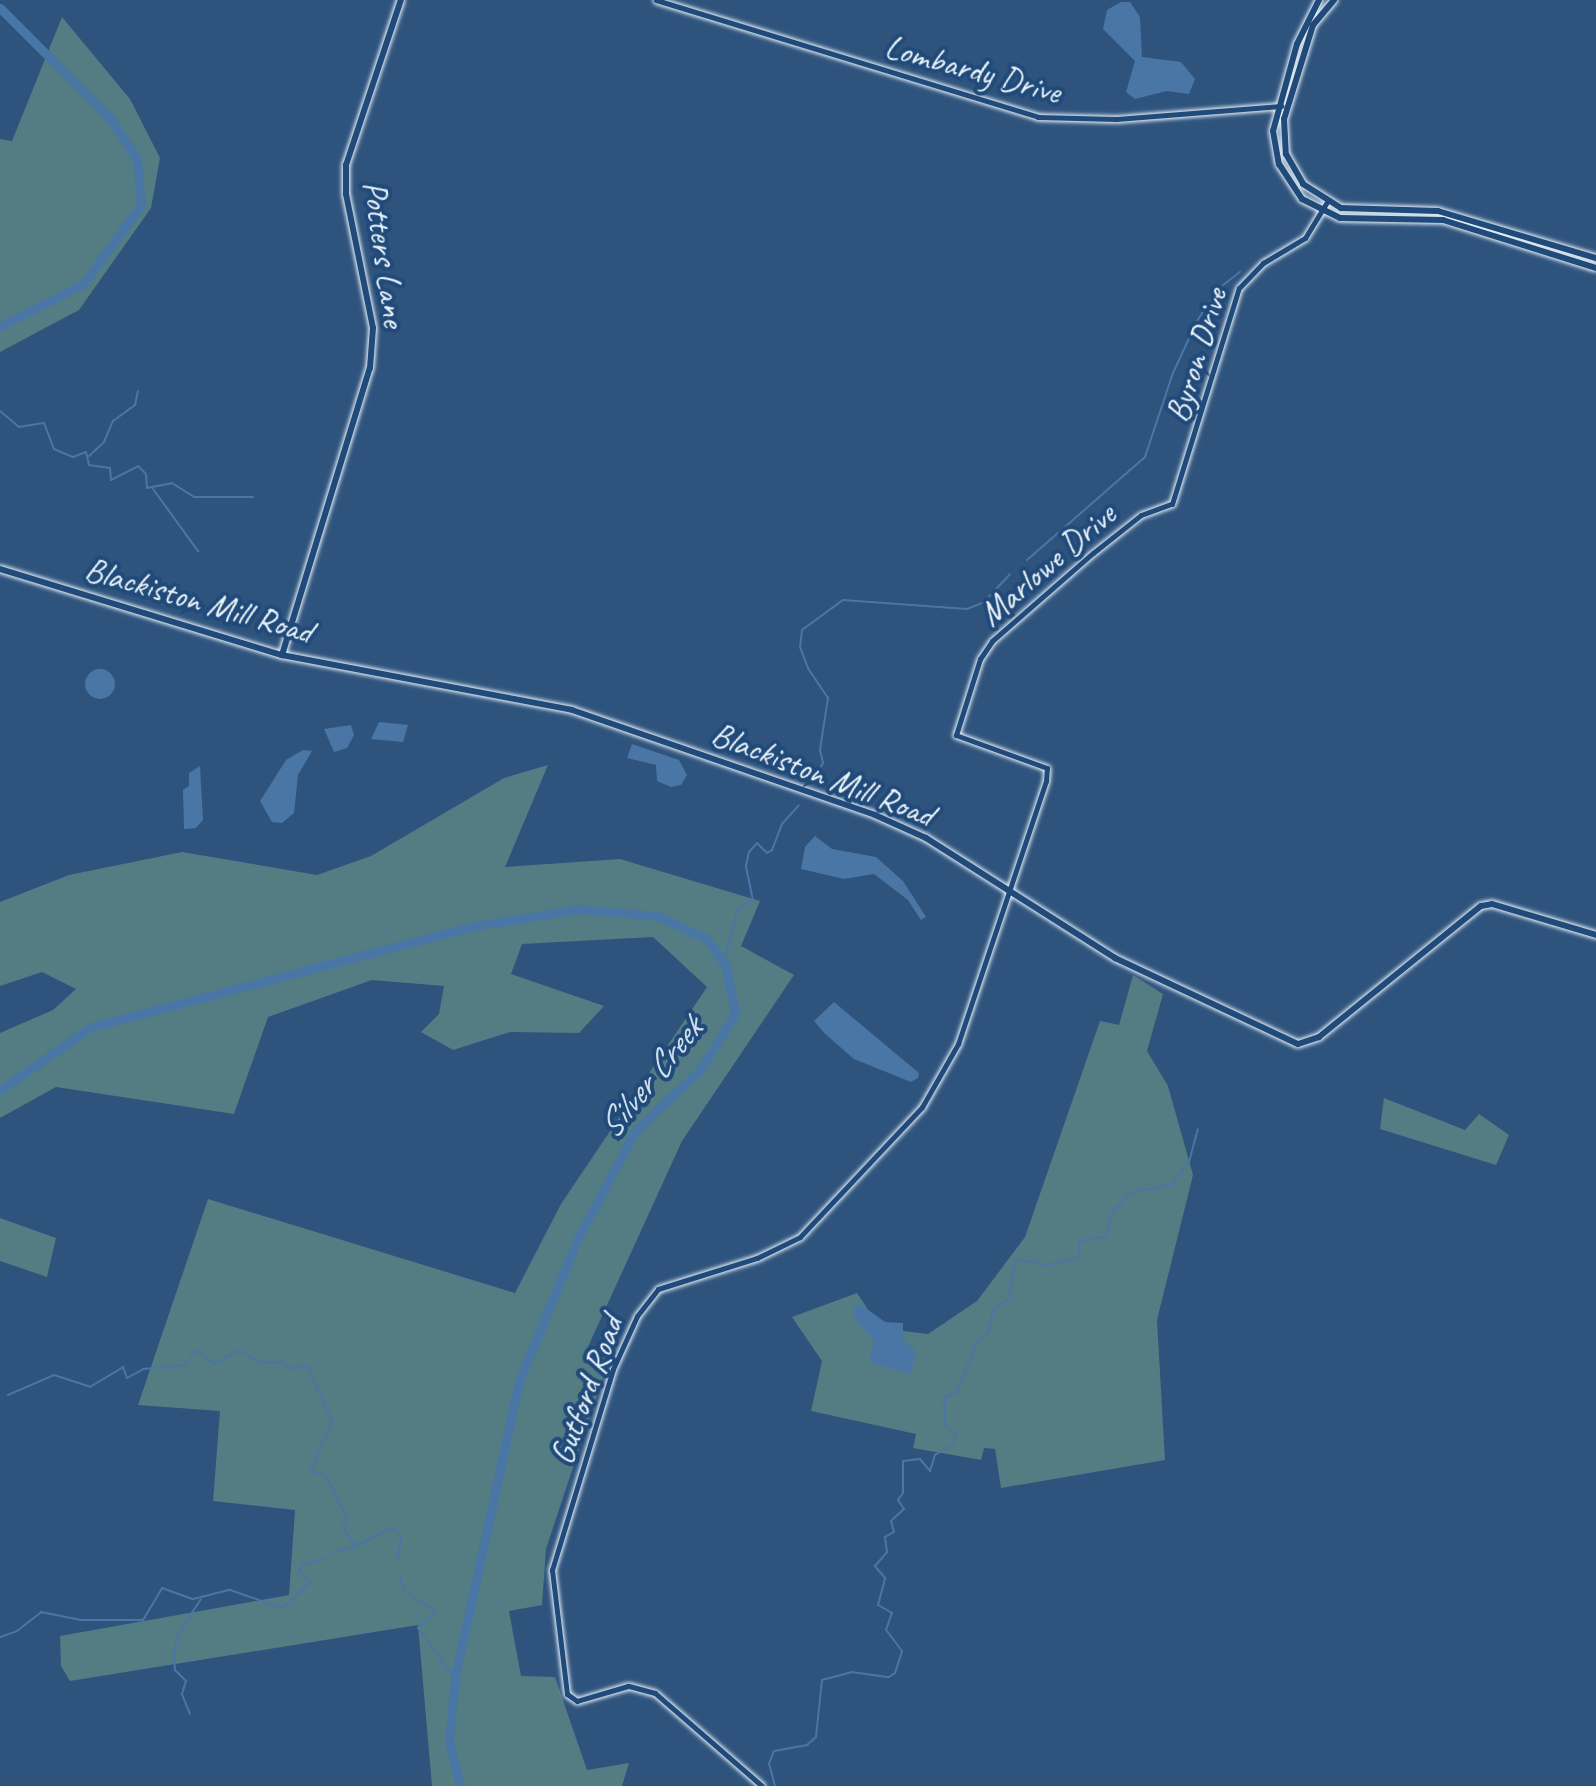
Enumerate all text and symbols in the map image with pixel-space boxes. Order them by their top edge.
street label: Lombardy Drive [881,26,1065,112]
street label: Potters Lane [354,178,416,330]
street label: Byron Drive [1156,283,1236,427]
street label: Marlowe Drive [971,494,1123,634]
street label: Blackiston Mill Road [80,548,318,652]
street label: Blackiston Mill Road [706,713,940,835]
water label: Silver Creek [588,1009,712,1147]
street label: Gutford Road [541,1311,631,1469]

